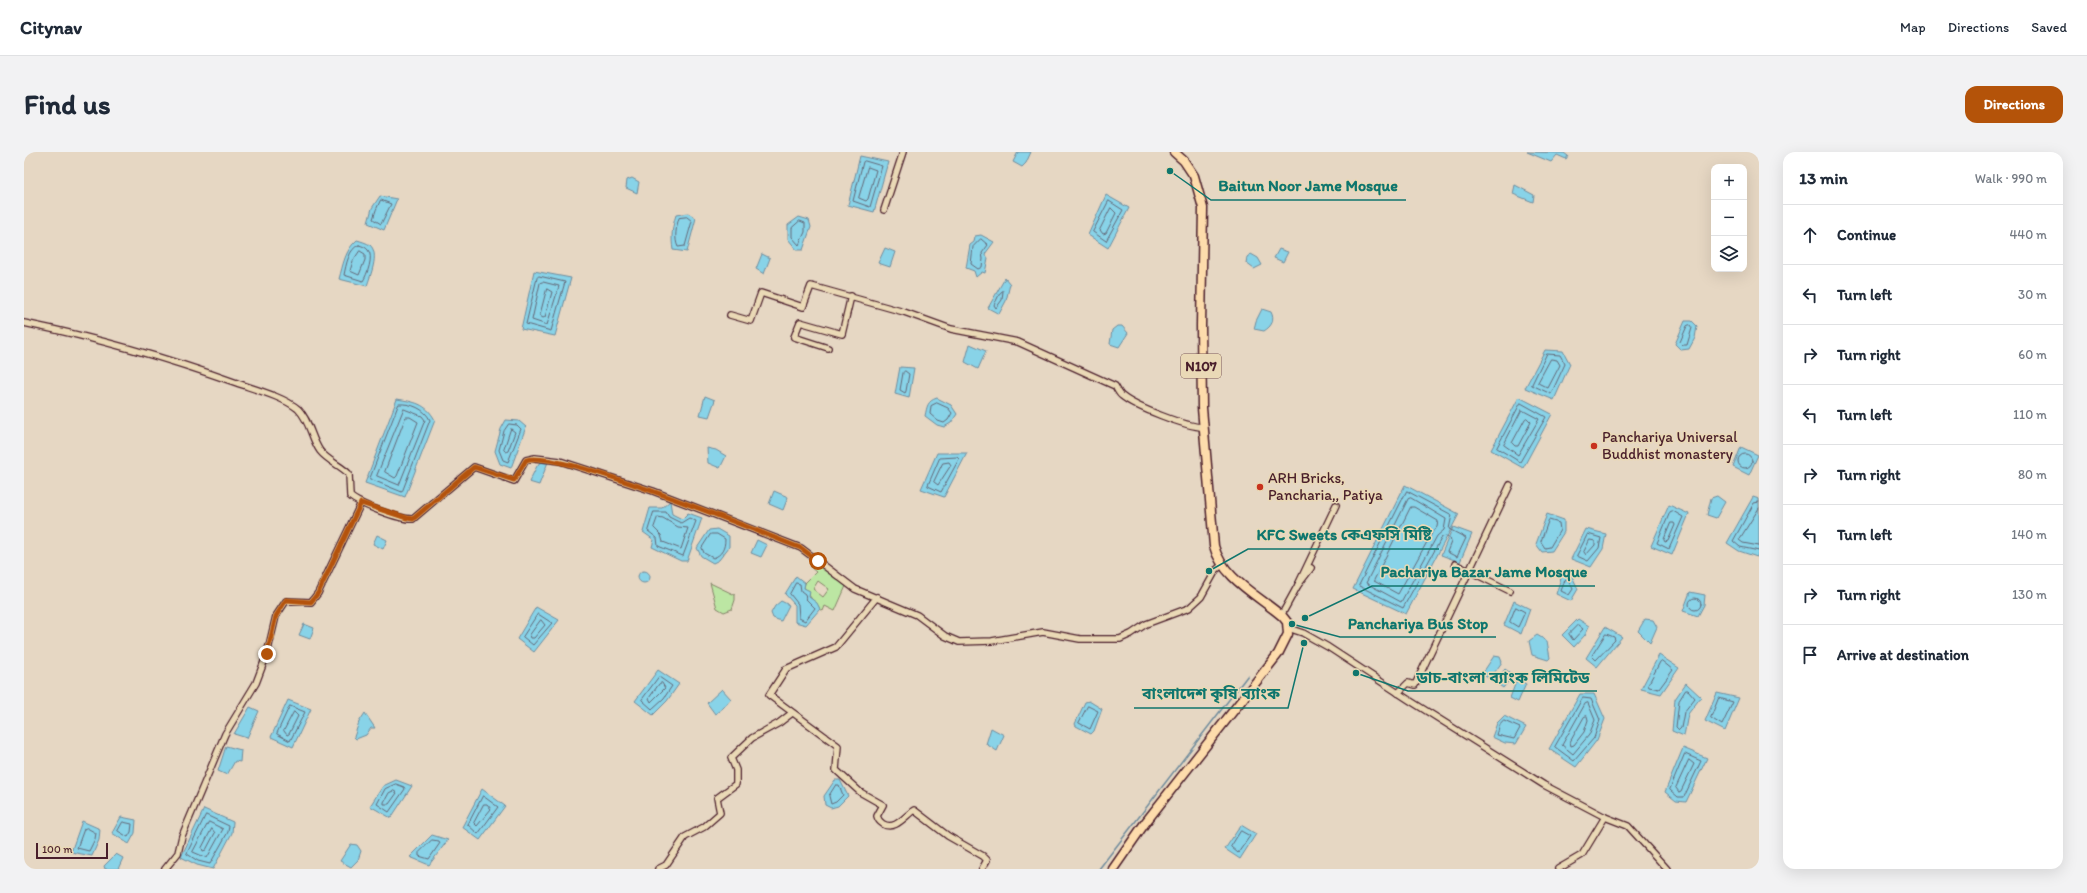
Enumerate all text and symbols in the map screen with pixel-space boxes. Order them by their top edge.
text: Citynav [20,16,82,39]
text: Map [1900,19,1926,36]
text: Directions [1948,19,2009,36]
text: Saved [2031,19,2067,36]
button: Directions [1965,86,2063,123]
text: Find us [24,87,111,121]
map controls [1711,164,1747,272]
button: + [1711,164,1747,200]
text: 13 min [1799,168,1848,188]
text: Walk · 990 m [1975,171,2047,186]
callout: Baitun Noor Jame Mosque [1211,172,1406,200]
text: Baitun Noor Jame Mosque [1218,176,1398,196]
button: − [1711,200,1747,236]
icon: ahead [1799,224,1821,246]
text: Continue [1837,226,1896,244]
text: 440 m [2010,227,2047,242]
button: layers [1711,236,1747,272]
icon: left [1799,284,1821,306]
text: Turn left [1837,286,1892,304]
text: 30 m [2018,287,2047,302]
icon: right [1799,344,1821,366]
text: Turn right [1837,346,1901,364]
text: 60 m [2018,347,2047,362]
road number: N107 [1181,354,1221,378]
icon: left [1799,404,1821,426]
text: Turn left [1837,406,1892,424]
text: 110 m [2013,407,2047,422]
place label: Panchariya Universal Buddhist monastery [1602,428,1738,463]
marker: Panchariya Universal Buddhist monastery [1589,441,1599,451]
icon: right [1799,464,1821,486]
text: Turn right [1837,466,1901,484]
text: 80 m [2018,467,2047,482]
place label: ARH Bricks, Pancharia,, Patiya [1268,469,1383,504]
marker: ARH Bricks, Pancharia,, Patiya [1255,482,1265,492]
callout: KFC Sweets কেএফসি মিষ্টি [1248,521,1439,549]
icon: left [1799,524,1821,546]
text: KFC Sweets কেএফসি মিষ্টি [1256,525,1433,544]
text: Turn left [1837,526,1892,544]
text: 140 m [2011,527,2047,542]
route start [809,552,827,570]
callout: Pachariya Bazar Jame Mosque [1372,558,1595,586]
text: Pachariya Bazar Jame Mosque [1381,562,1588,582]
icon: right [1799,584,1821,606]
text: Turn right [1837,586,1901,604]
text: 130 m [2012,587,2047,602]
callout: Panchariya Bus Stop [1340,609,1496,637]
text: Panchariya Bus Stop [1348,614,1488,634]
icon: arrive [1799,644,1821,666]
route end [258,645,276,663]
text: Arrive at destination [1837,646,1969,664]
callout: ডাচ-বাংলা ব্যাংক লিমিটেড [1408,663,1597,691]
text: ডাচ-বাংলা ব্যাংক লিমিটেড [1415,668,1590,687]
callout: বাংলাদেশ কৃষি ব্যাংক [1134,680,1288,708]
text: বাংলাদেশ কৃষি ব্যাংক [1141,684,1281,704]
scale bar [36,841,108,860]
text: 100 m [42,843,72,856]

